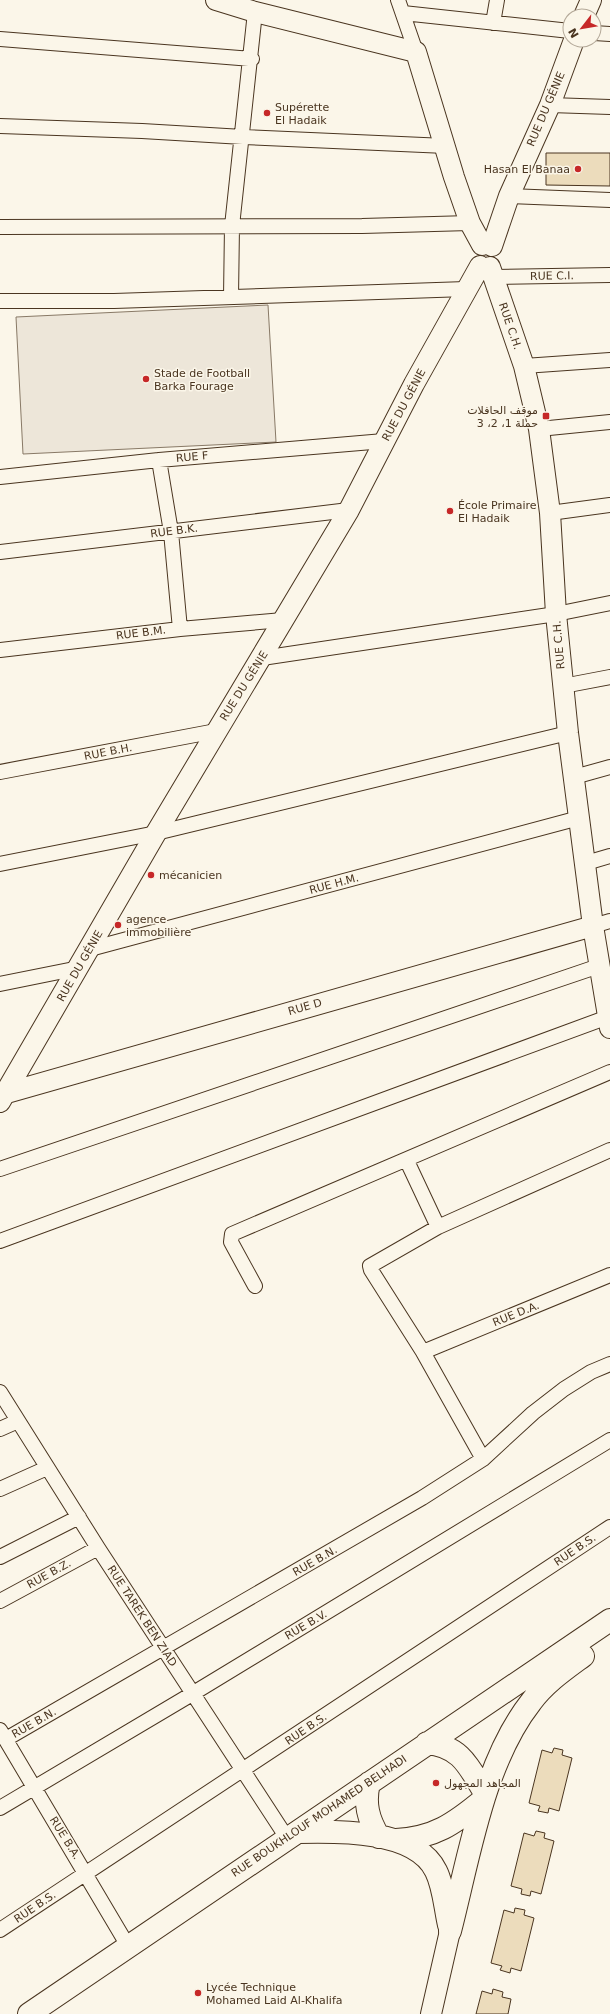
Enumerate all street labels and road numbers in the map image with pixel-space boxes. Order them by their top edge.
street label: RUE DU GÉNIE [524,70,568,148]
street label: RUE C.I. [530,269,574,283]
street label: RUE C.H. [496,301,524,351]
street label: RUE DU GÉNIE [379,367,429,443]
street label: RUE F [175,449,209,465]
street label: RUE B.K. [149,522,199,540]
street label: RUE C.H. [550,620,568,670]
street label: RUE B.M. [115,623,167,643]
street label: RUE DU GÉNIE [217,649,271,723]
street label: RUE B.H. [83,741,133,763]
street label: RUE H.M. [308,871,360,897]
street label: RUE DU GÉNIE [54,928,106,1004]
street label: RUE D [287,996,323,1018]
street label: RUE D.A. [491,1299,541,1329]
street label: RUE B.S. [552,1531,598,1569]
street label: RUE B.N. [291,1543,339,1579]
street label: RUE B.Z. [25,1557,73,1591]
street label: RUE TAREK BEN ZIAD [104,1563,180,1669]
street label: RUE B.V. [283,1607,329,1643]
street label: RUE B.N. [10,1705,58,1741]
street label: RUE B.S. [283,1710,329,1748]
street label: RUE BOUKHLOUF MOHAMED BELHADI [229,1752,409,1880]
street label: RUE B.A. [47,1814,83,1862]
street label: RUE B.S. [12,1888,58,1926]

